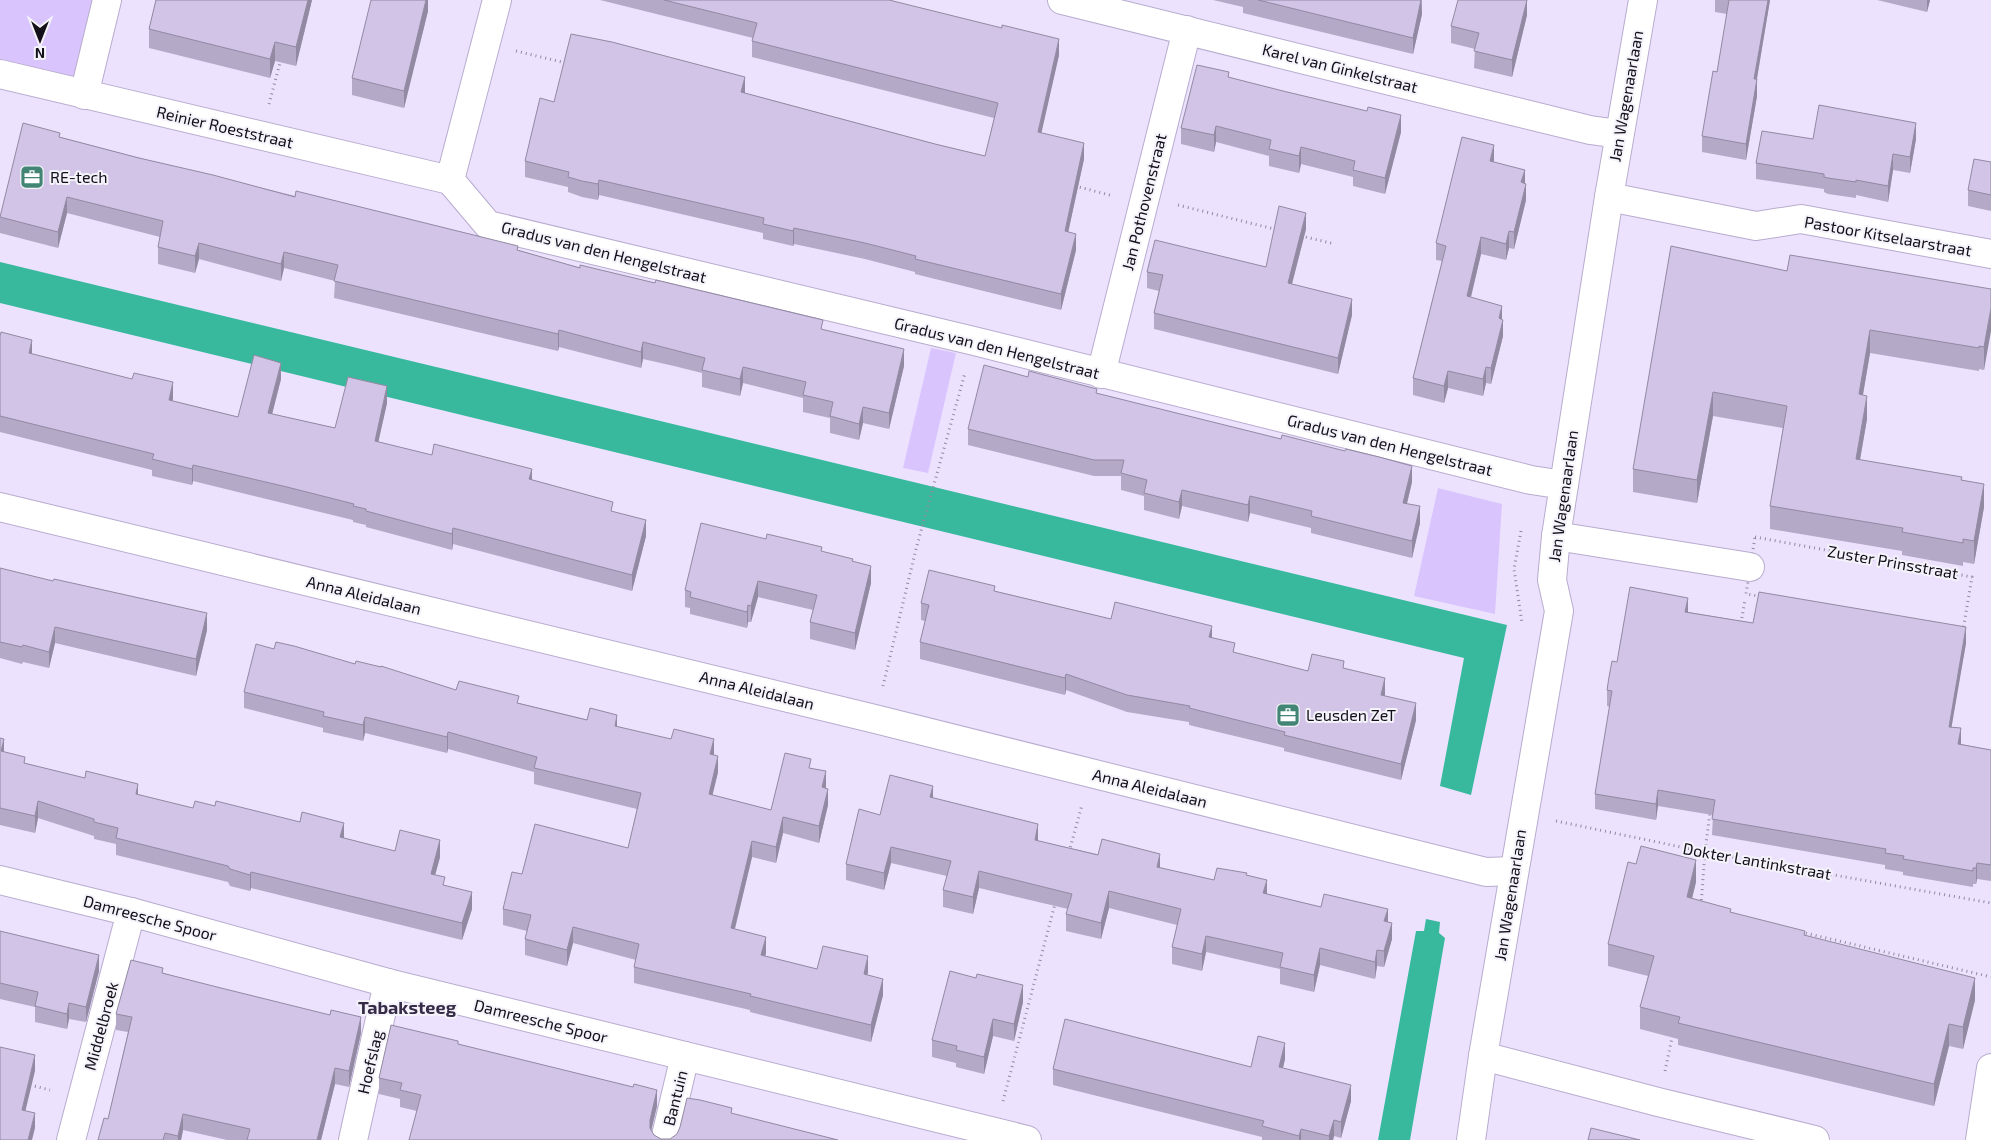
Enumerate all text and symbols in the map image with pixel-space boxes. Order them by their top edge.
north arrow [15,15,65,65]
street label: Jan Wagenaarlaan [1605,29,1646,163]
street label: Karel van Ginkelstraat [1260,39,1420,96]
text: N [35,45,45,62]
street label: Reinier Roeststraat [155,102,295,152]
street label: Jan Pothovenstraat [1117,131,1170,272]
office icon: RE-tech [19,164,45,190]
place label: RE-tech [50,167,108,186]
street label: Pastoor Kitselaarstraat [1803,211,1973,260]
street label: Gradus van den Hengelstraat [500,217,709,286]
street label: Gradus van den Hengelstraat [893,313,1102,382]
street label: Gradus van den Hengelstraat [1286,410,1495,479]
street label: Jan Wagenaarlaan [1544,429,1581,563]
street label: Zuster Prinsstraat [1826,541,1960,582]
street label: Anna Aleidalaan [305,571,423,618]
street label: Anna Aleidalaan [698,666,816,713]
office icon: Leusden ZeT [1275,702,1301,728]
place label: Leusden ZeT [1306,705,1396,724]
street label: Anna Aleidalaan [1091,764,1209,811]
street label: Jan Wagenaarlaan [1490,828,1529,962]
street label: Dokter Lantinkstraat [1681,838,1833,883]
street label: Damreesche Spoor [81,891,219,945]
street label: Middelbroek [80,980,121,1072]
street label: Damreesche Spoor [472,995,610,1046]
district label: Tabaksteeg [358,996,457,1018]
street label: Hoefslag [353,1028,386,1096]
street label: Bantuin [658,1068,691,1128]

